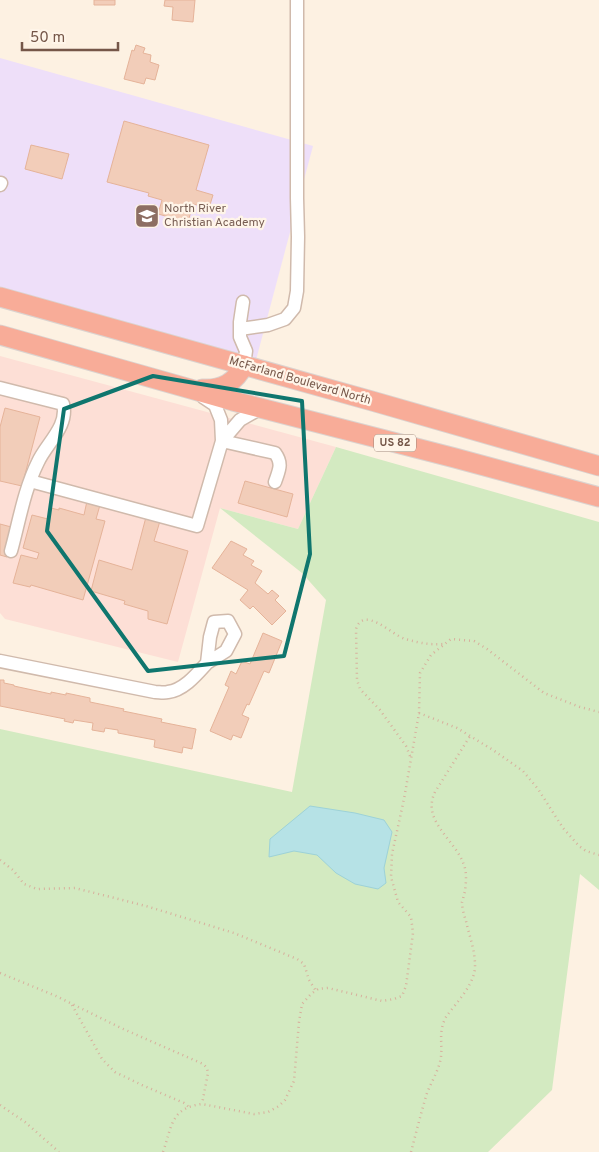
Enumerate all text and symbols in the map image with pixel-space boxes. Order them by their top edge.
scale bar [22,20,119,52]
text: 50 m [30,29,65,48]
place label: North River Christian Academy [164,201,265,231]
school or university icon: North River Christian Academy [134,203,160,229]
street label: McFarland Boulevard North [227,353,373,409]
road number: US 82 [374,434,416,452]

